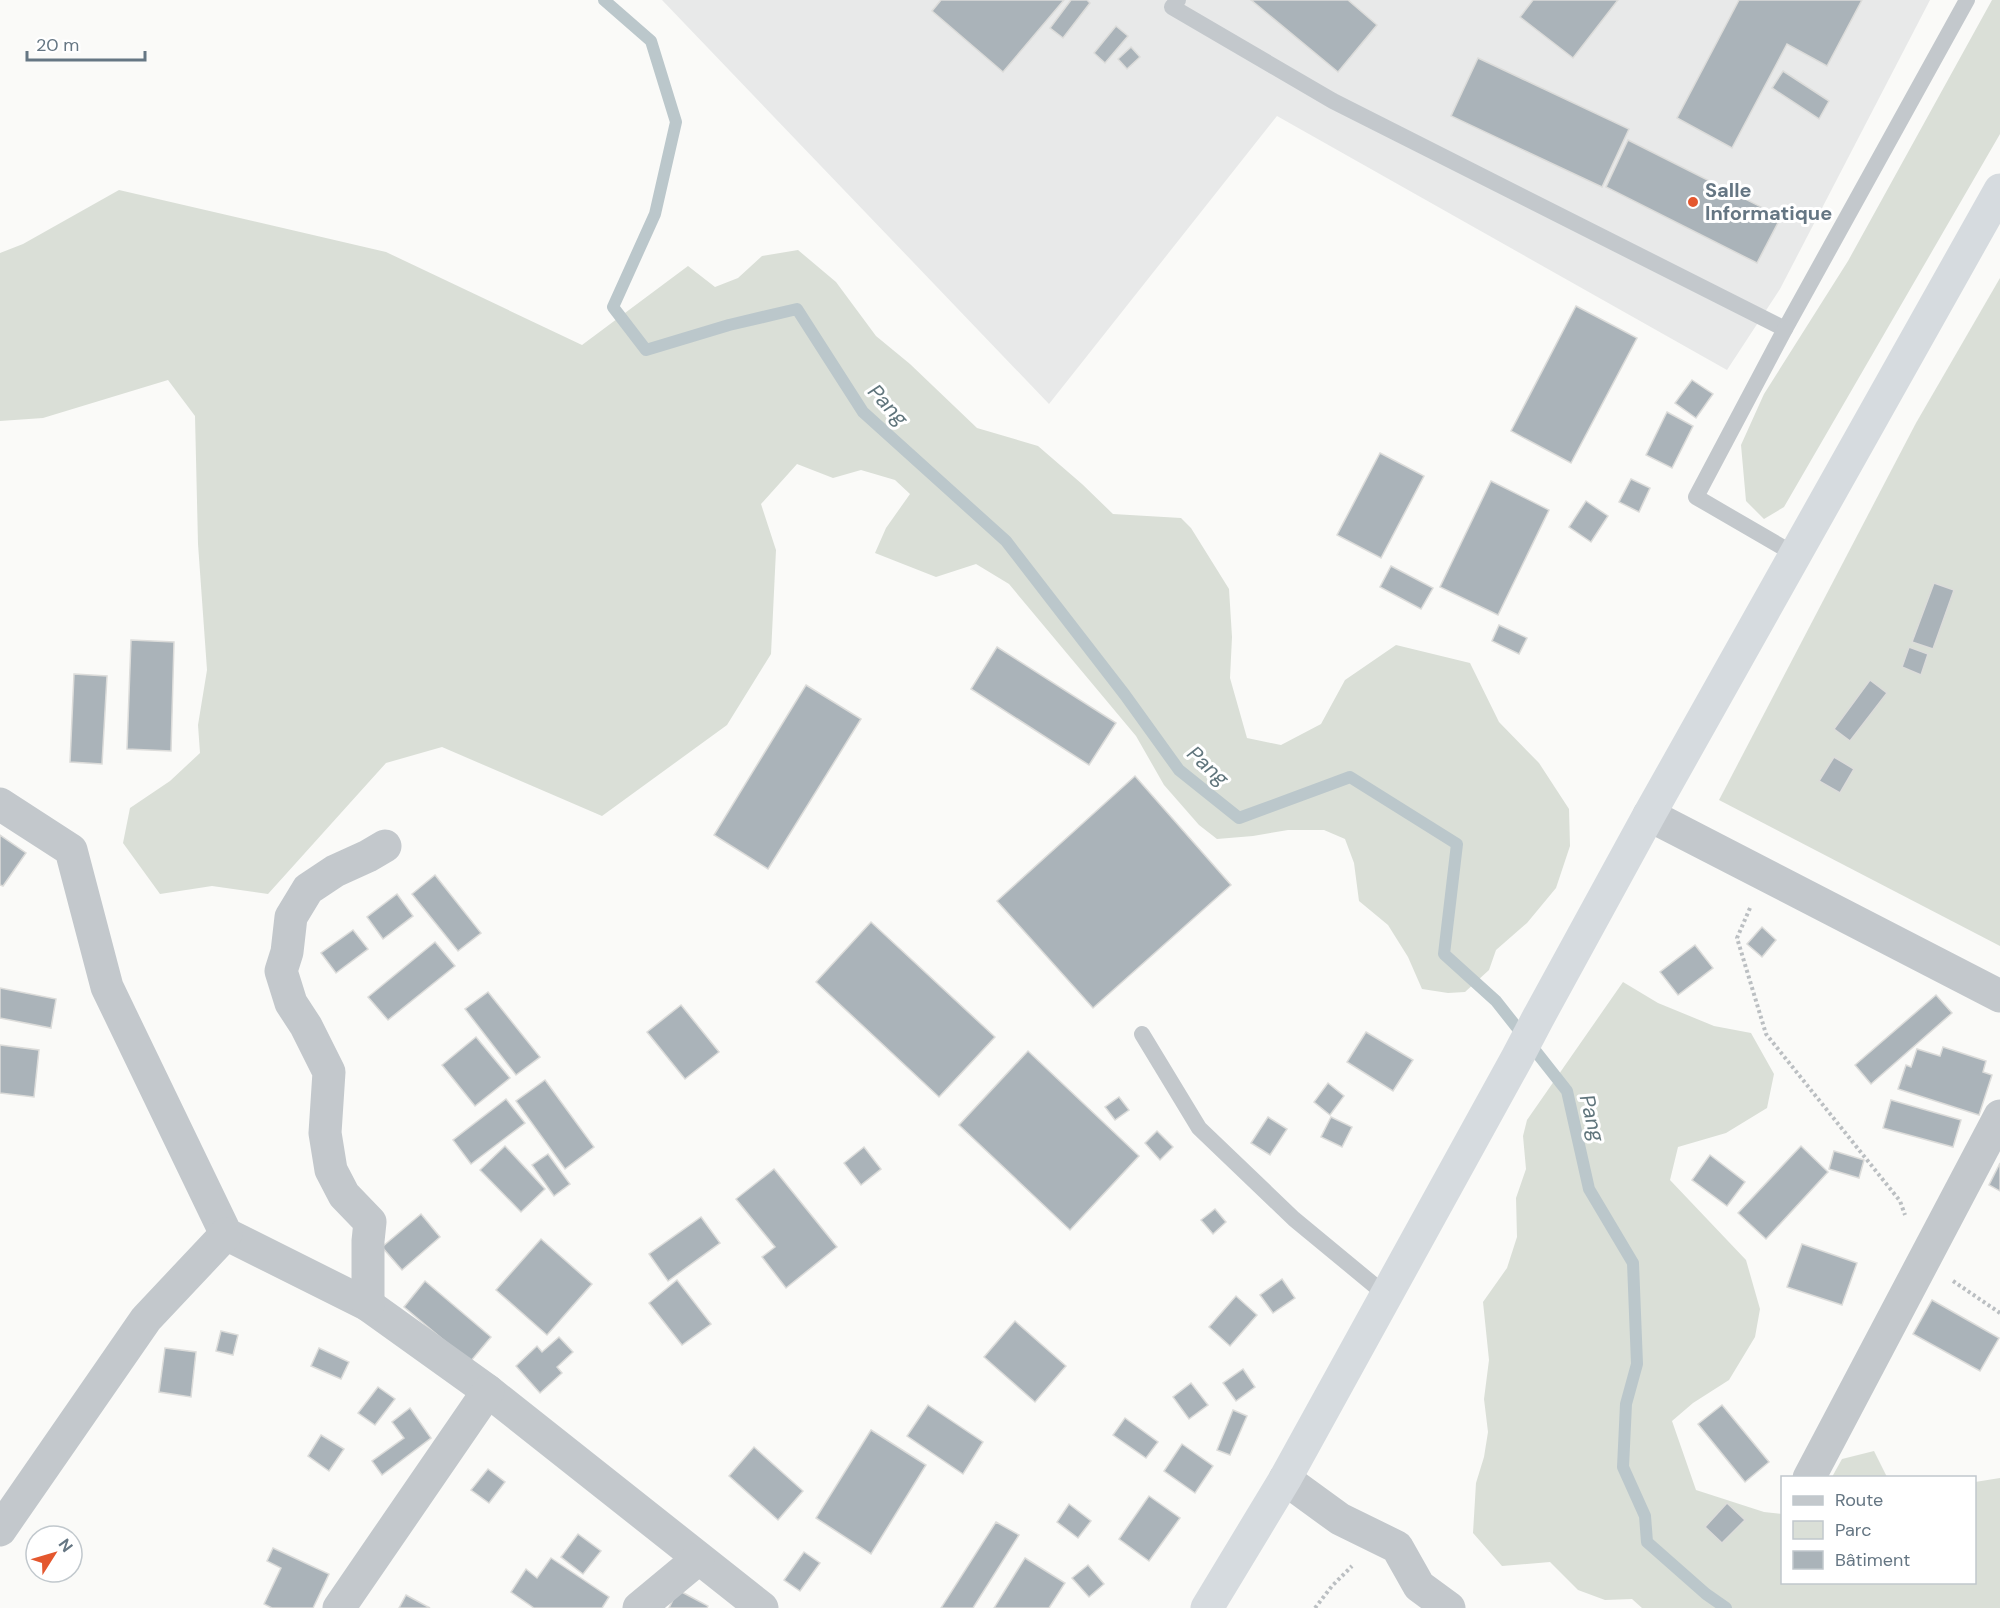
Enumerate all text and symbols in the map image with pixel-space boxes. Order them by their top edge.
scale bar [27,24,146,62]
text: 20 m [36,33,79,57]
place label: Salle Informatique [1705,177,1832,226]
marker: Salle Informatique [1686,195,1700,209]
water label: Pang [862,378,915,432]
water label: Pang [1181,740,1235,793]
water label: Pang [1573,1092,1611,1145]
legend [1781,1476,1976,1584]
text: Route [1835,1488,1883,1512]
text: Parc [1835,1518,1871,1542]
north arrow [24,1524,84,1584]
text: N [54,1534,77,1556]
text: Bâtiment [1835,1548,1910,1572]

